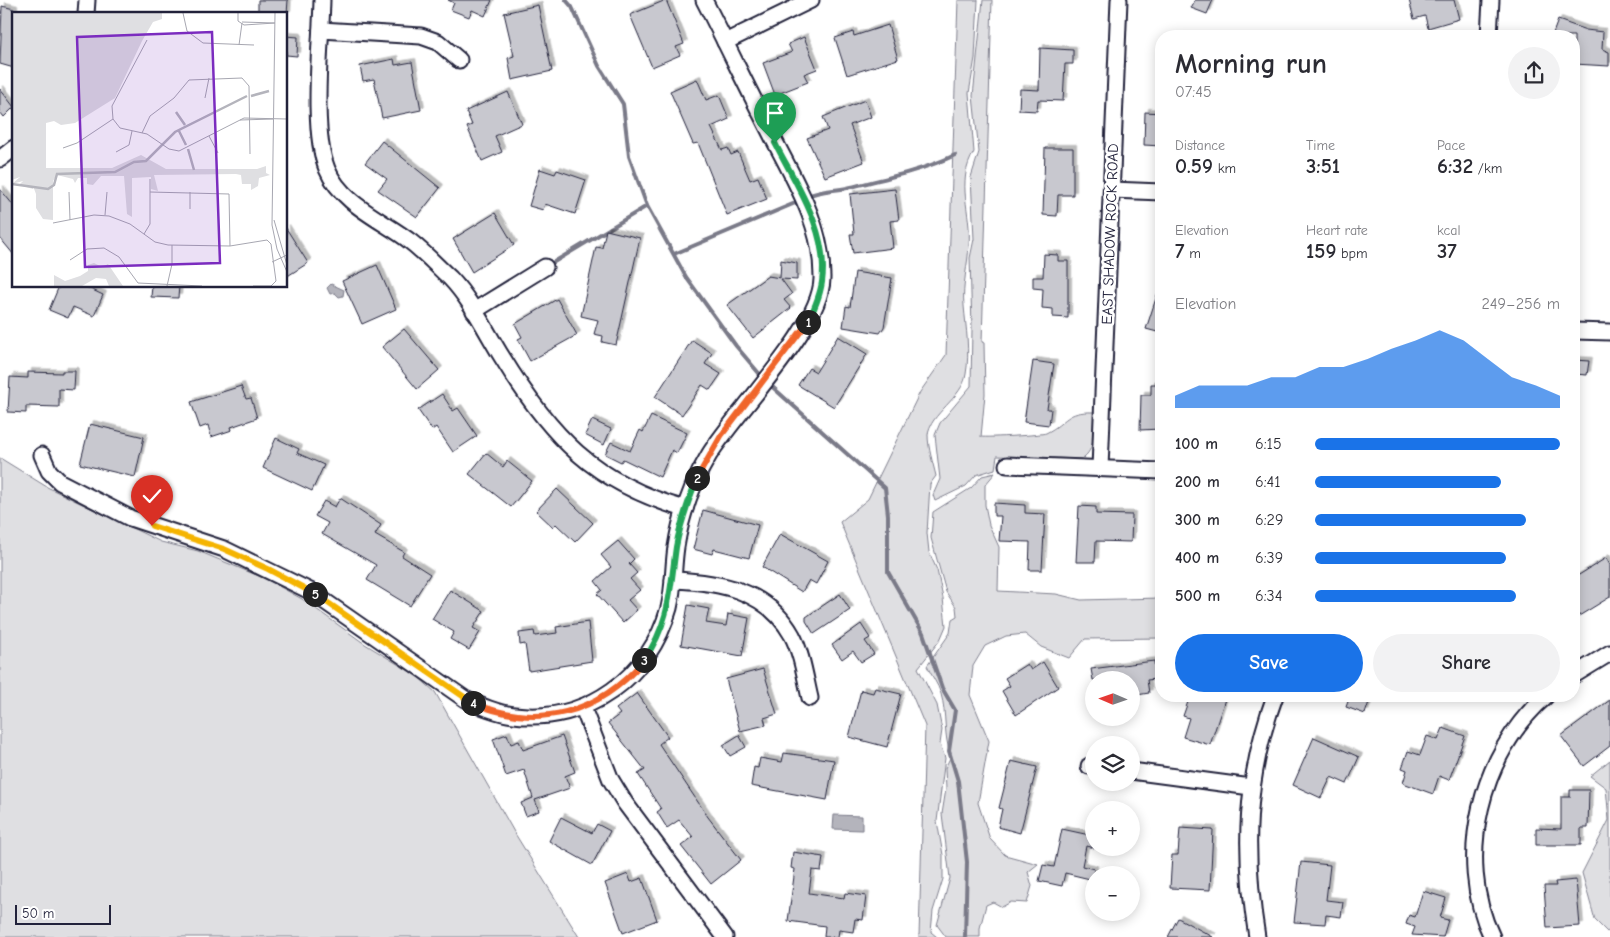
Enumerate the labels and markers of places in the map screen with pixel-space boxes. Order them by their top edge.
pin [754,92,796,143]
pin: 1 [796,310,820,334]
pin: 2 [684,466,710,490]
pin [131,475,173,526]
pin: 5 [302,582,328,606]
pin: 3 [632,648,656,672]
pin: 4 [460,690,486,716]

